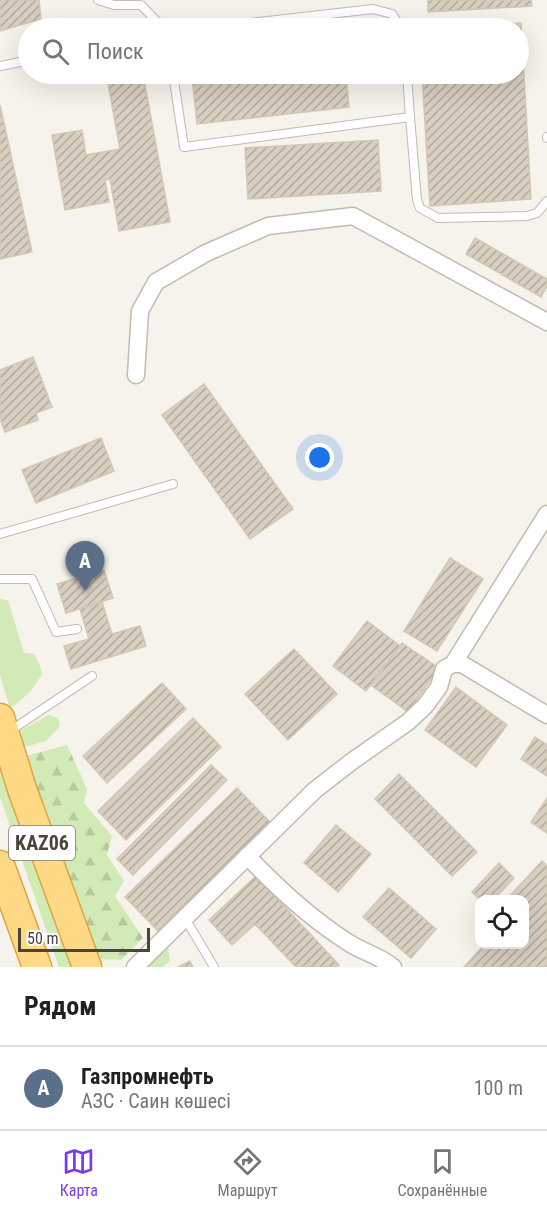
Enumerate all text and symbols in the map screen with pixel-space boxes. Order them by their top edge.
search box [18,18,529,84]
icon: search [39,35,72,68]
text: Поиск [87,39,144,64]
your location [305,443,334,472]
pin: A [66,542,104,591]
road number: KАZ06 [9,826,75,860]
map controls [475,895,529,949]
button: locate [475,895,529,949]
scale bar [18,925,150,952]
text: 50 m [27,929,59,948]
text: Рядом [24,991,96,1021]
text: Газпромнефть [81,1064,214,1089]
text: A [38,1076,49,1100]
text: 100 m [474,1076,523,1100]
text: АЗС · Саин көшесі [81,1089,231,1113]
tab: Карта [60,1145,98,1200]
tab: Маршрут [218,1145,278,1200]
tab: Сохранённые [397,1145,487,1200]

